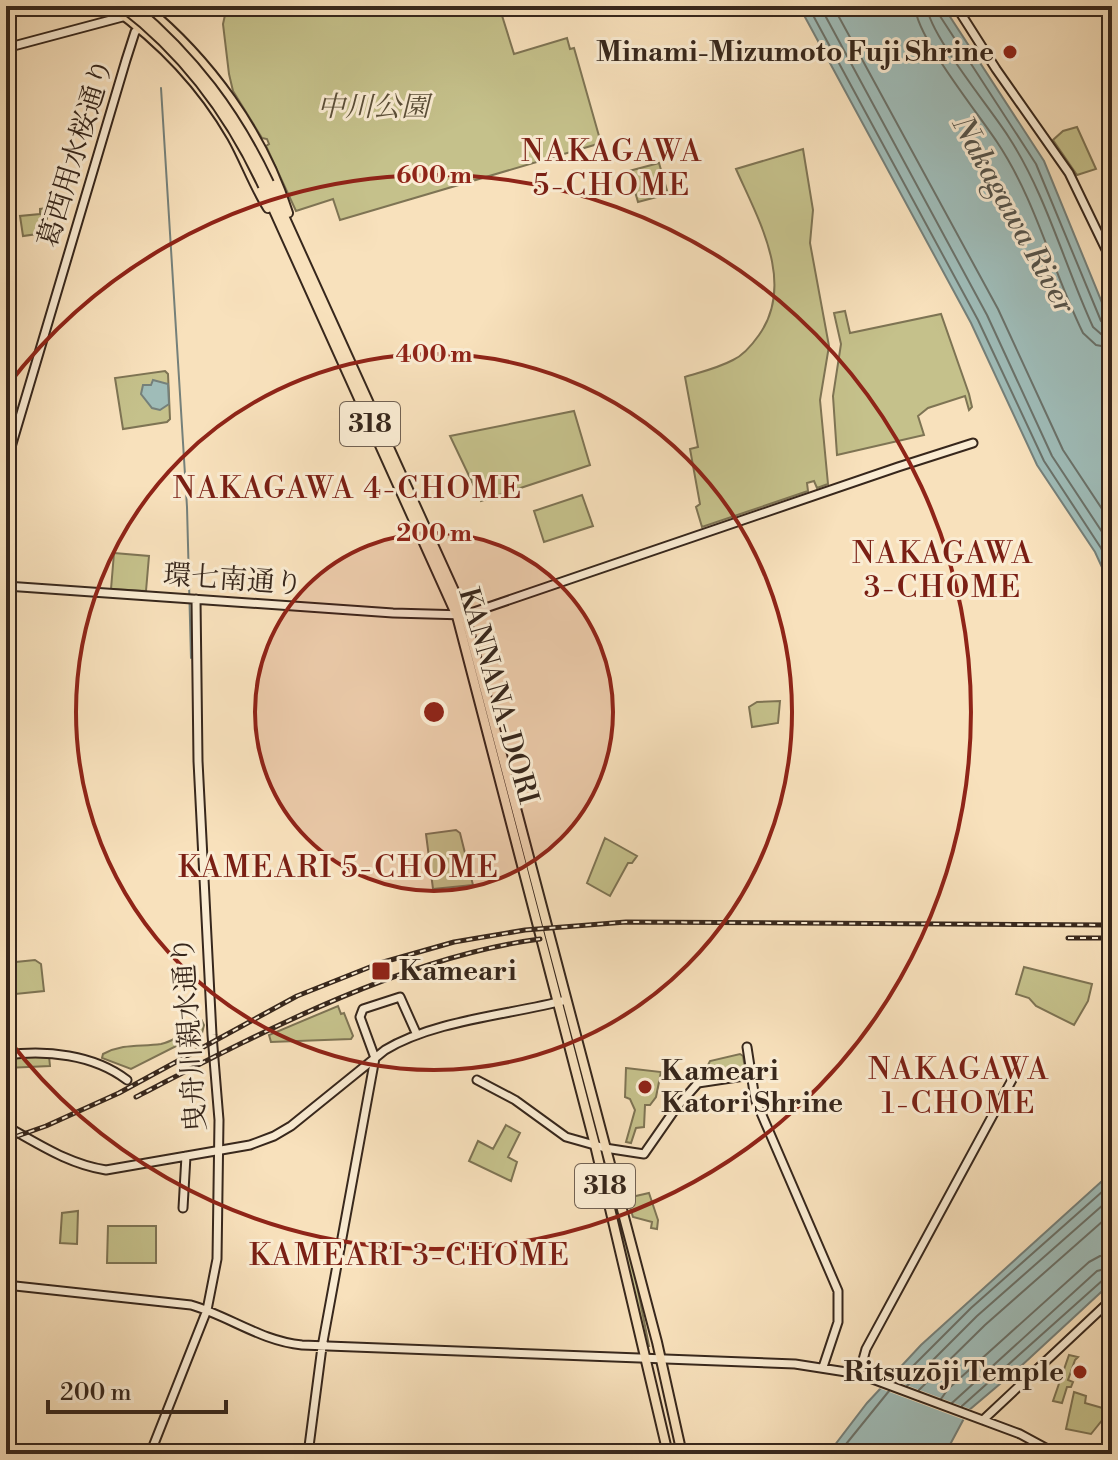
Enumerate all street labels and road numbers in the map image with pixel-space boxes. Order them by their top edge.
street label: 葛西用水桜通り [31,54,121,252]
road number: 318 [340,402,400,446]
street label: 環七南通り [162,558,304,602]
street label: KANNANA-DORI [450,584,546,809]
street label: 曳舟川親水通り [166,935,214,1133]
road number: 318 [575,1164,635,1208]

